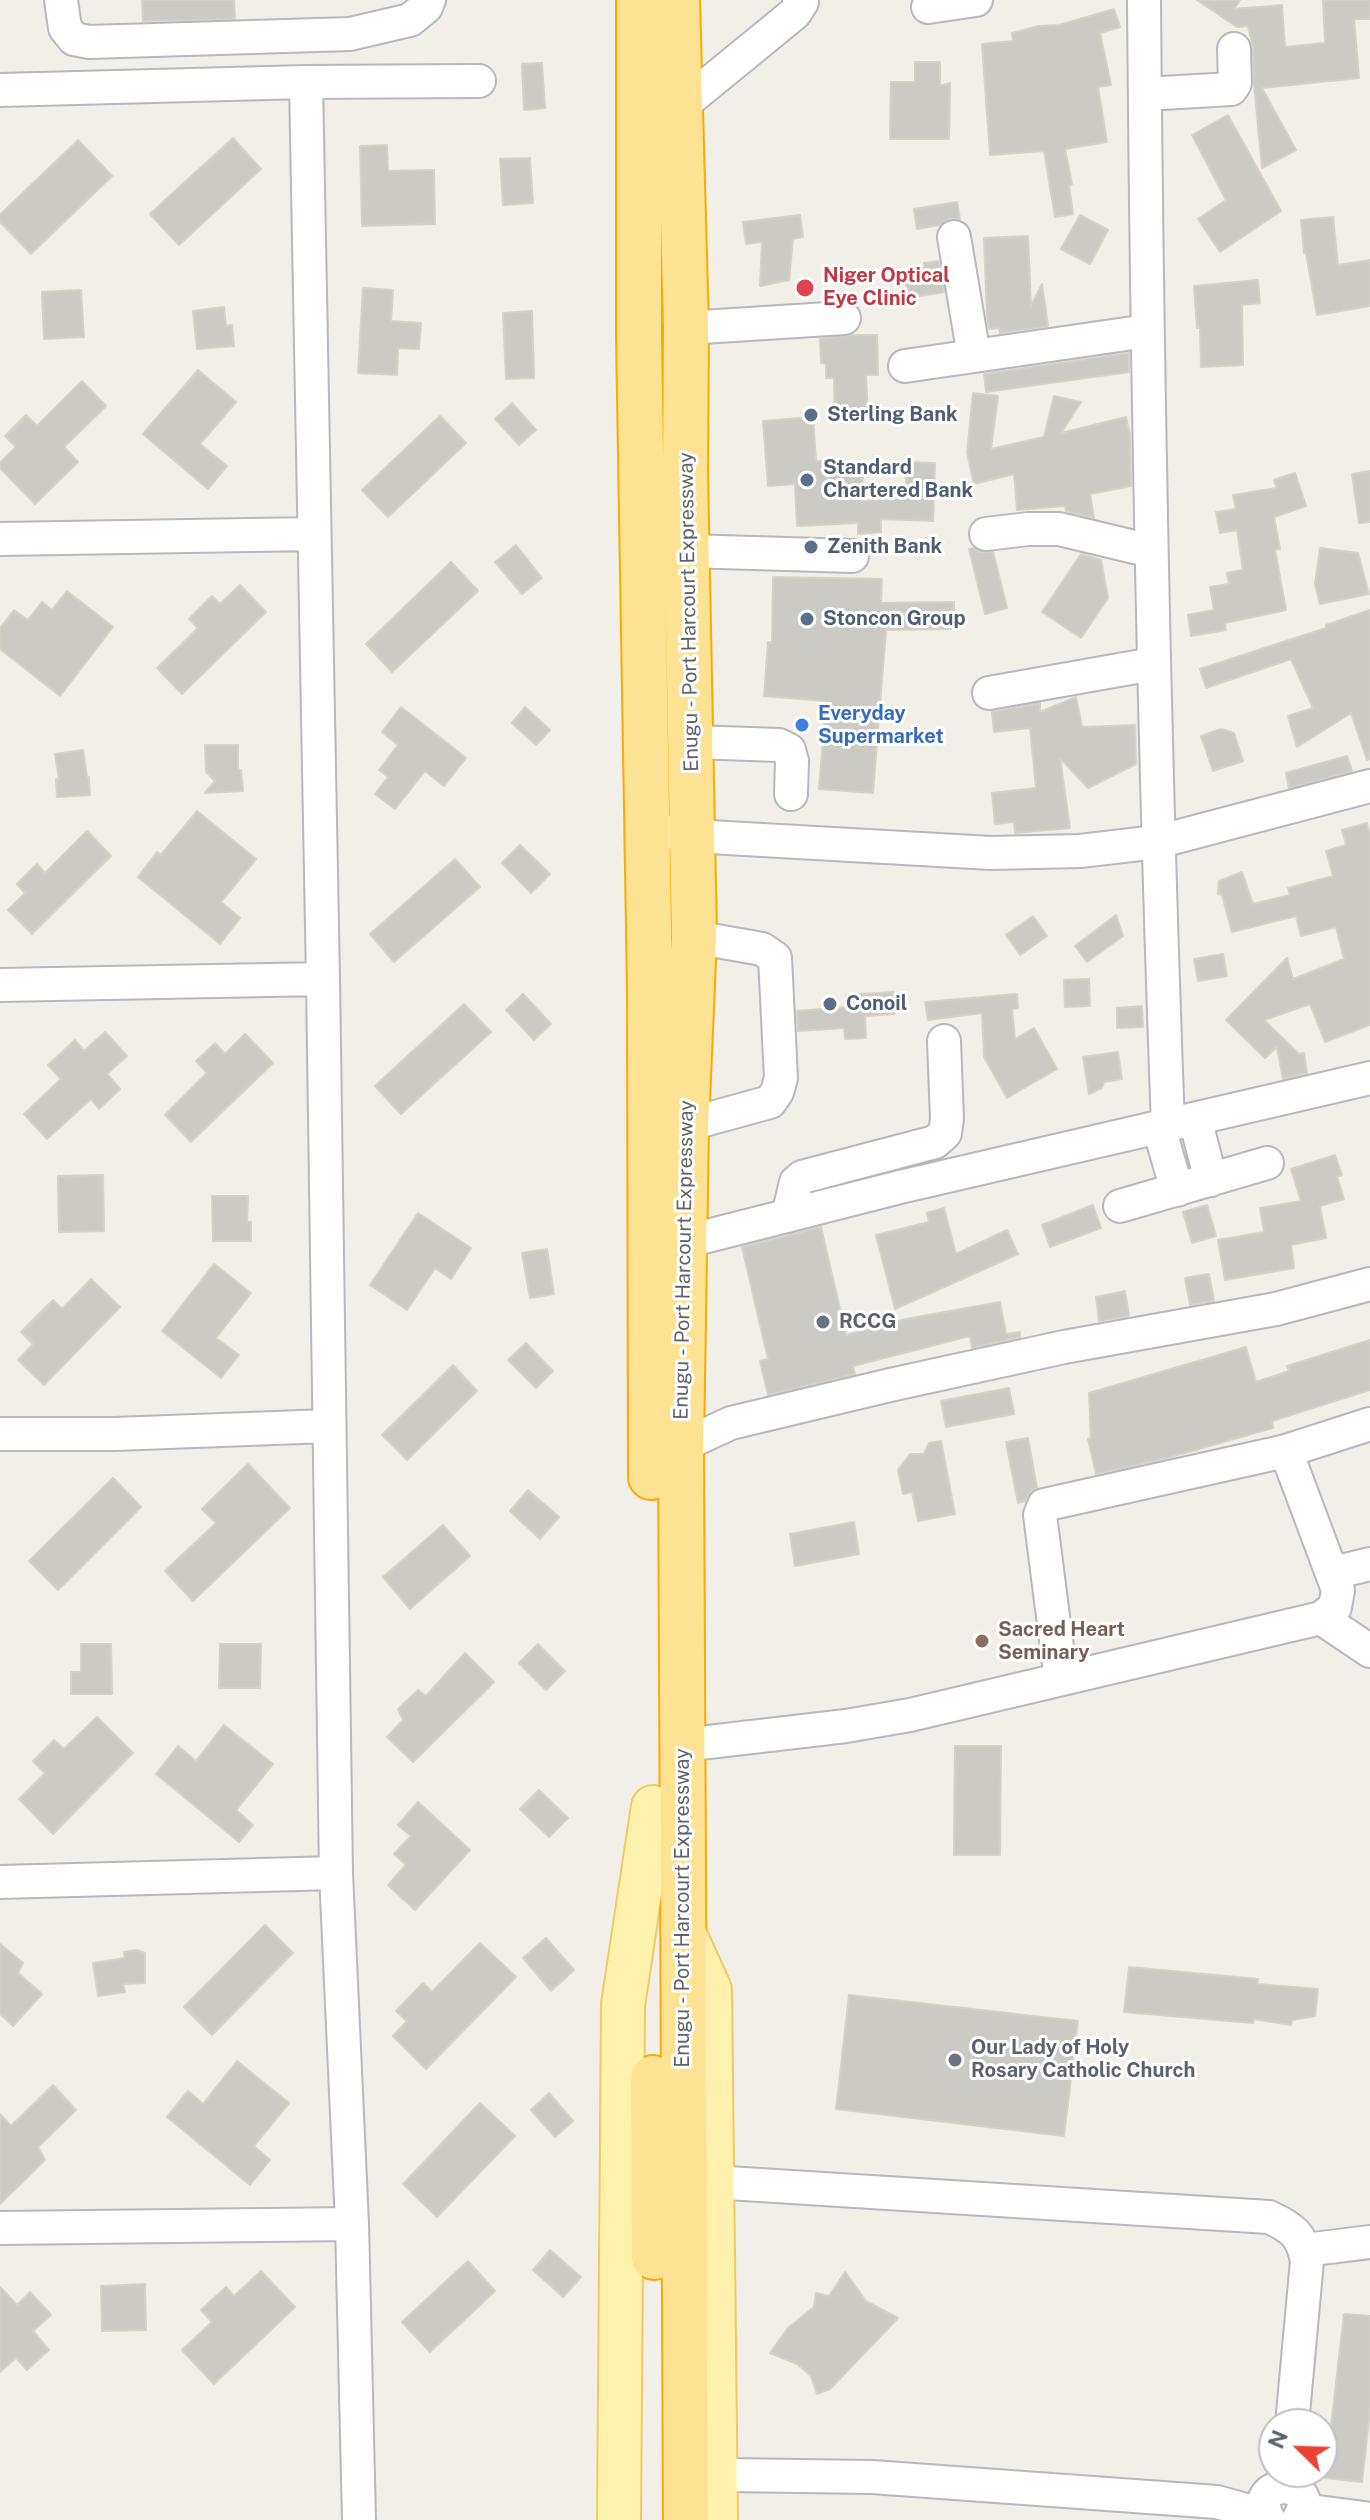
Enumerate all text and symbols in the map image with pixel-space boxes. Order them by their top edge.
place label: Niger Optical Eye Clinic [823,264,950,311]
marker: Niger Optical Eye Clinic [794,277,816,299]
place label: Sterling Bank [827,403,958,427]
marker: Sterling Bank [802,406,820,424]
street label: Enugu - Port Harcourt Expressway [674,452,704,772]
place label: Standard Chartered Bank [823,456,973,503]
marker: Standard Chartered Bank [798,471,816,489]
place label: Zenith Bank [827,535,942,559]
marker: Zenith Bank [802,538,820,556]
place label: Stoncon Group [823,607,966,631]
marker: Stoncon Group [798,610,816,628]
place label: Everyday Supermarket [818,702,944,749]
marker: Everyday Supermarket [793,716,811,734]
place label: Conoil [846,992,907,1016]
marker: Conoil [821,995,839,1013]
street label: Enugu - Port Harcourt Expressway [669,1100,699,1420]
place label: RCCG [839,1310,897,1334]
marker: RCCG [814,1313,832,1331]
place label: Sacred Heart Seminary [998,1618,1125,1665]
marker: Sacred Heart Seminary [973,1632,991,1650]
street label: Enugu - Port Harcourt Expressway [671,1748,695,2068]
place label: Our Lady of Holy Rosary Catholic Church [971,2036,1195,2083]
marker: Our Lady of Holy Rosary Catholic Church [946,2051,964,2069]
north arrow [1258,2408,1338,2488]
text: N [1262,2426,1293,2452]

